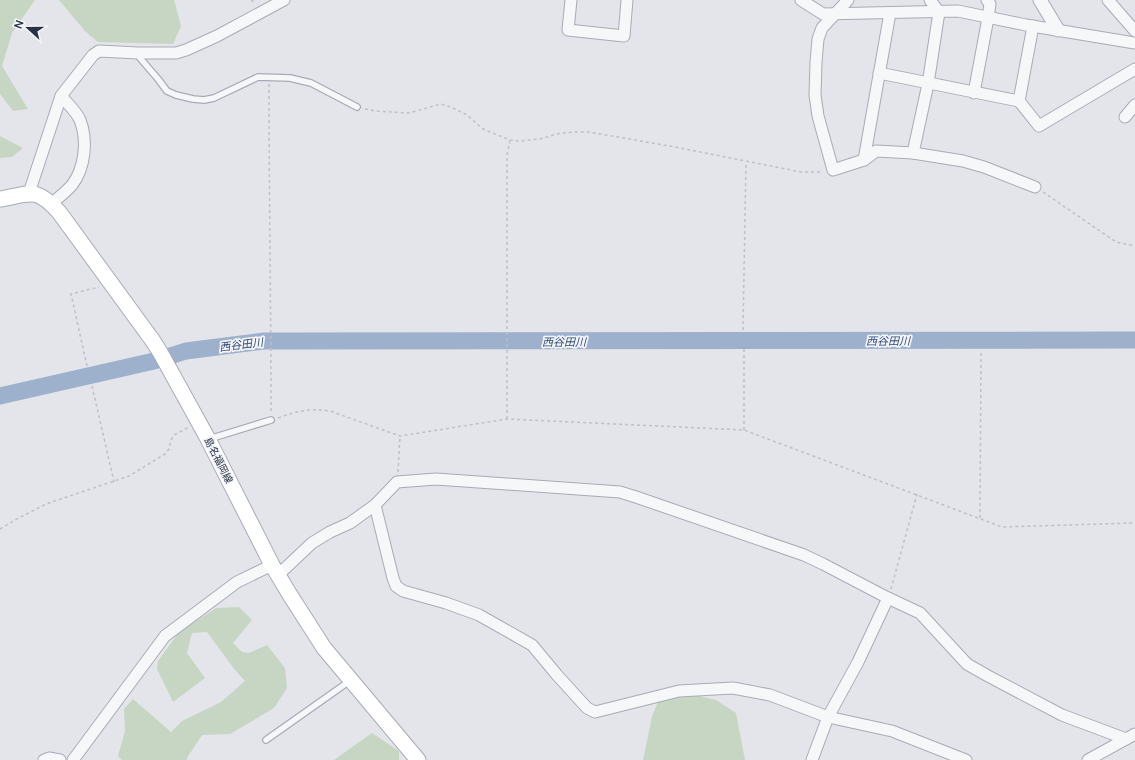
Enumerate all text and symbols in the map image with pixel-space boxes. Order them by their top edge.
north arrow [8,8,48,48]
text: N [10,18,27,31]
water label: 西谷田川 [866,333,911,348]
water label: 西谷田川 [218,334,265,354]
water label: 西谷田川 [542,334,587,349]
street label: 島名福岡線 [201,435,237,485]

